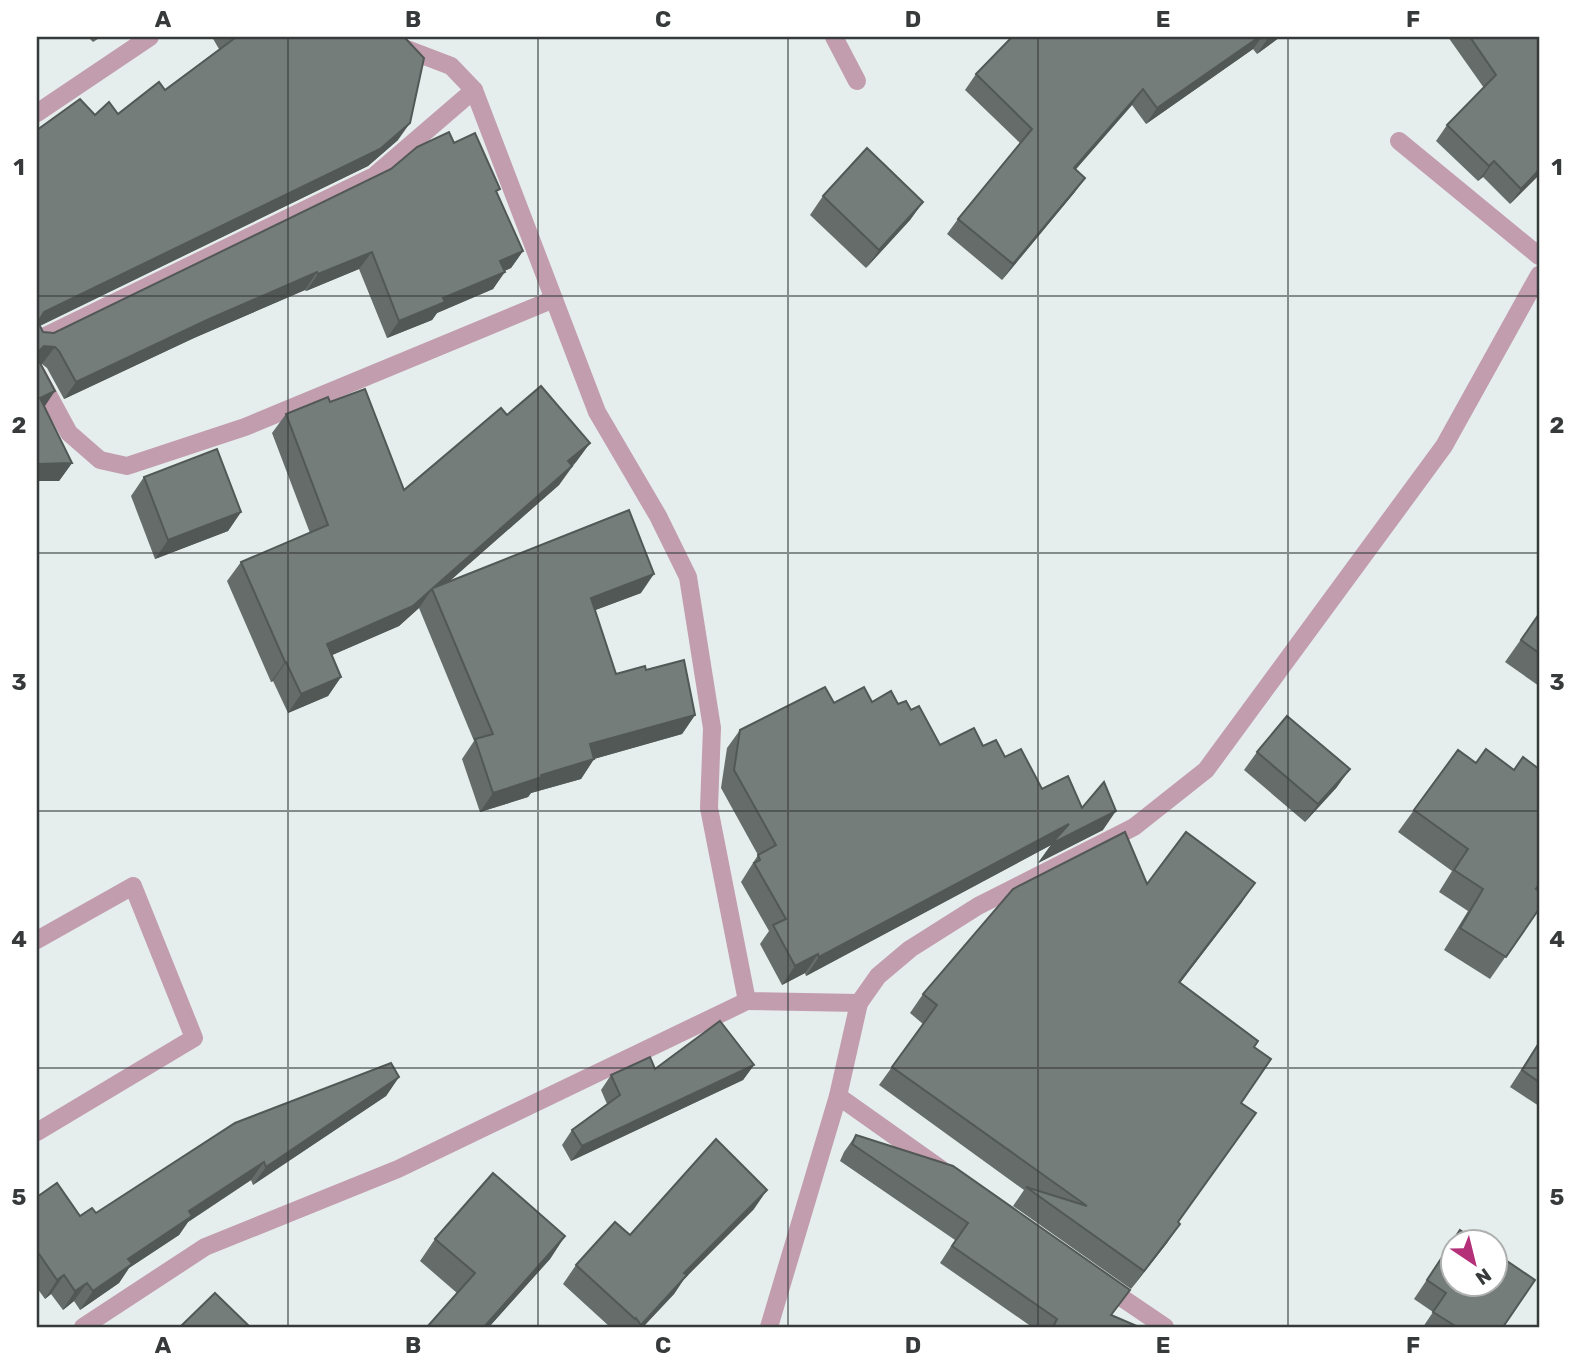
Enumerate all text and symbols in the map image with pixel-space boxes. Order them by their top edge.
text: A [155,5,172,33]
text: B [405,5,421,33]
text: C [655,5,671,33]
text: D [905,5,921,33]
text: E [1156,5,1170,33]
text: F [1406,5,1420,33]
text: 1 [13,153,25,181]
text: 1 [1551,153,1563,181]
text: 2 [12,411,26,439]
text: 2 [1550,411,1564,439]
text: 3 [11,668,27,696]
text: 3 [1549,668,1565,696]
text: 4 [11,925,27,953]
text: 4 [1549,925,1565,953]
text: 5 [12,1183,27,1211]
text: 5 [1550,1183,1565,1211]
north arrow [1440,1228,1510,1298]
text: N [1471,1263,1496,1290]
text: A [155,1331,172,1359]
text: B [405,1331,421,1359]
text: C [655,1331,671,1359]
text: D [905,1331,921,1359]
text: E [1156,1331,1170,1359]
text: F [1406,1331,1420,1359]

